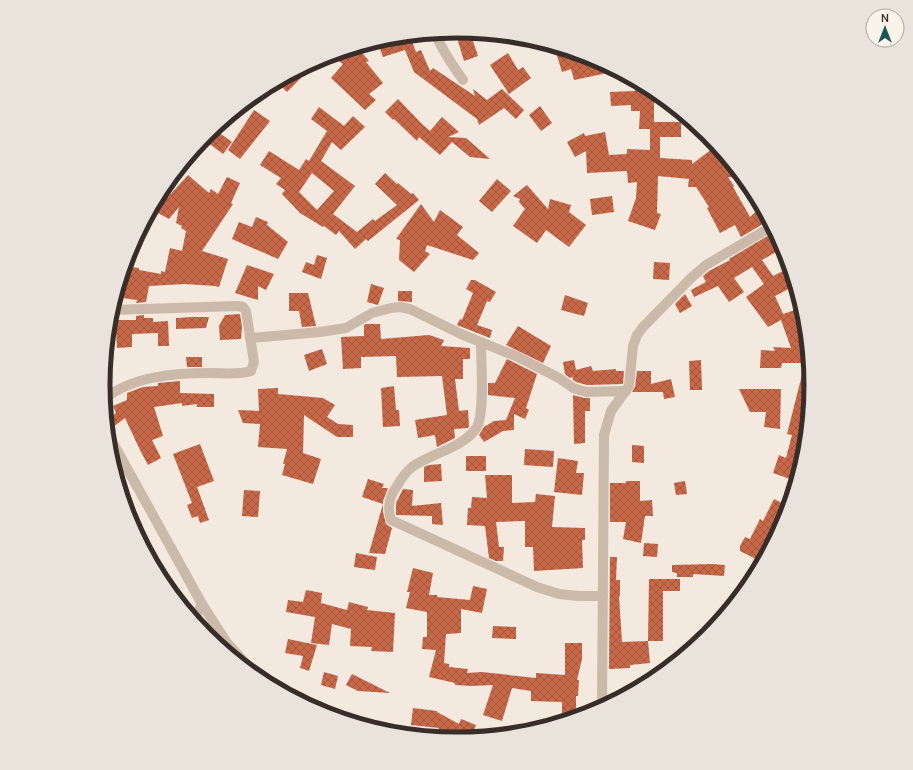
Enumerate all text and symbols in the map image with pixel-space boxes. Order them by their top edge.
north arrow [865,8,905,48]
text: N [881,10,889,25]

